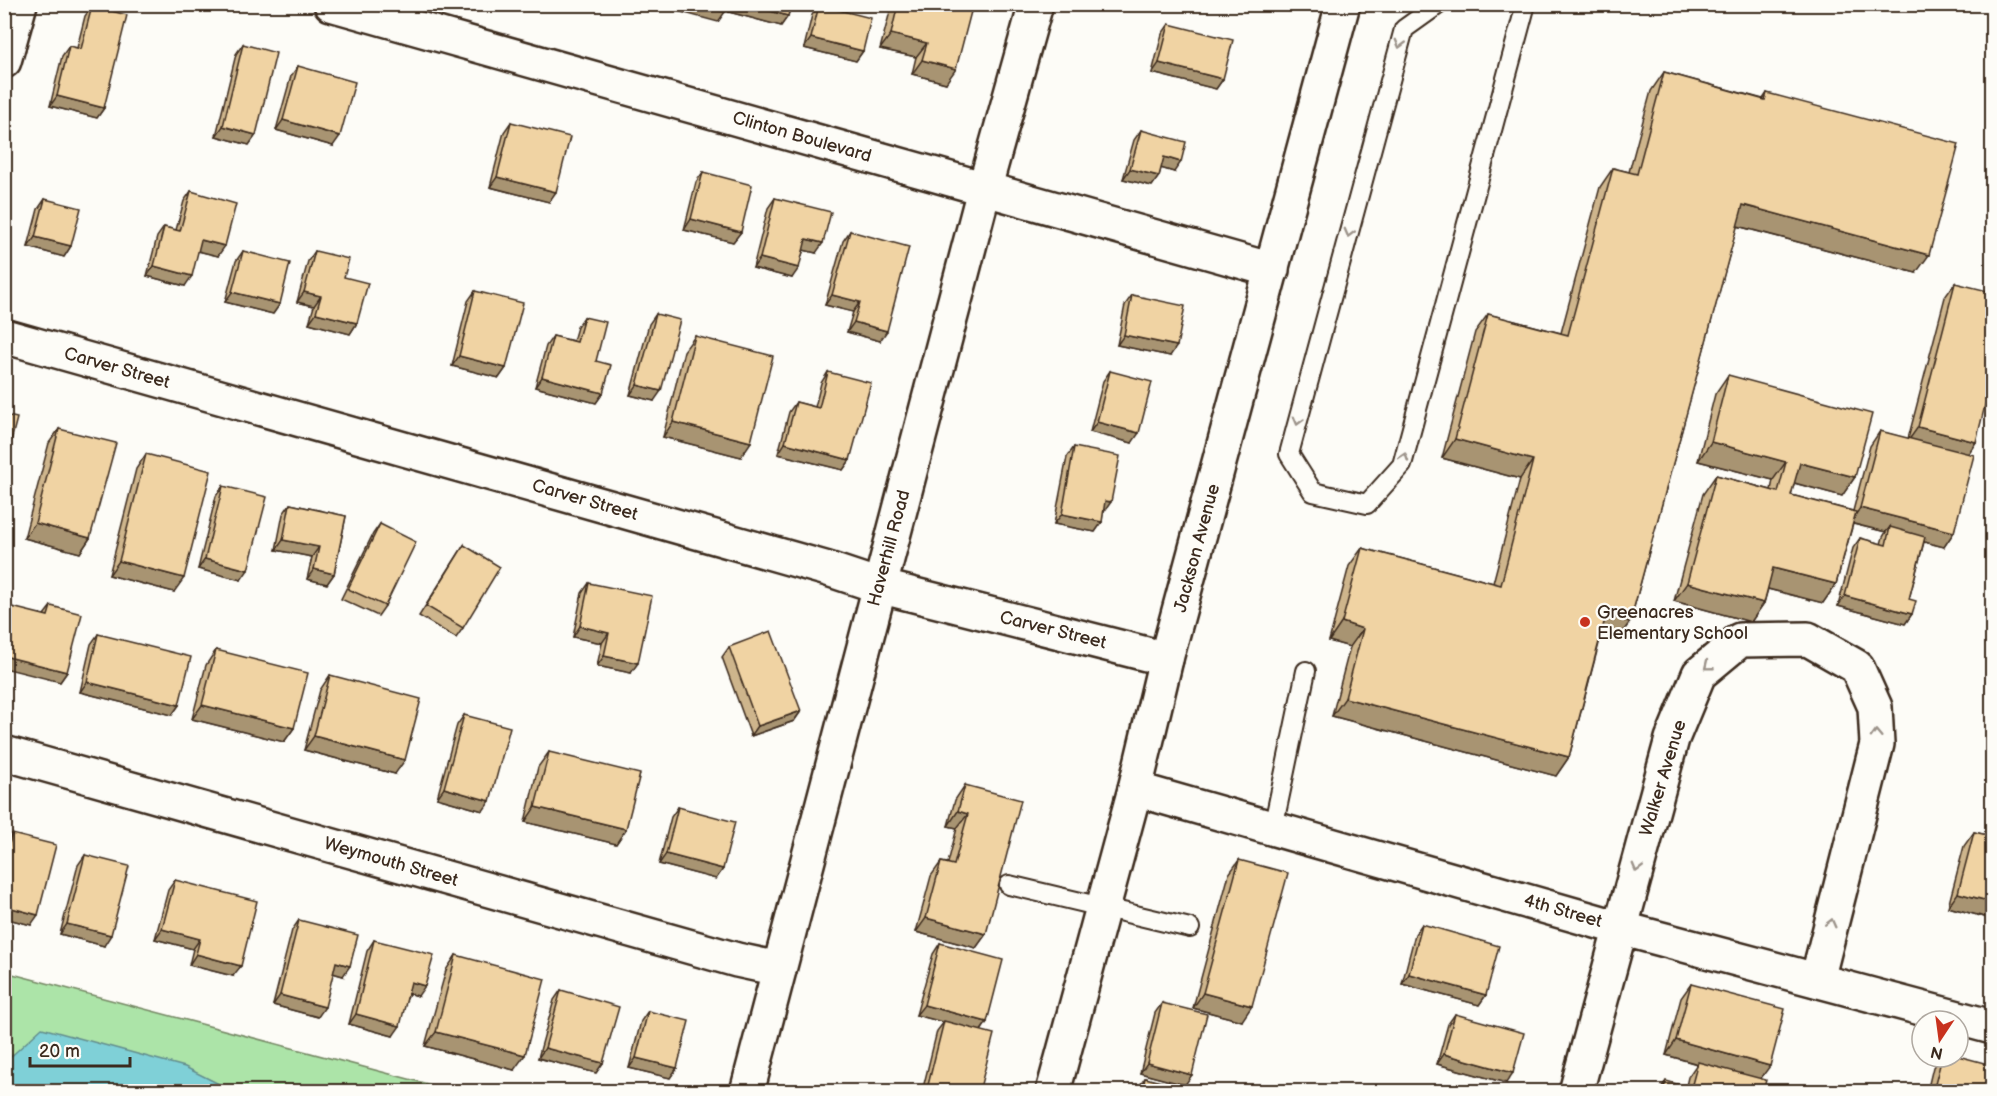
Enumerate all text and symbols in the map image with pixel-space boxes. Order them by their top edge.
one-way arrow [1394,39,1407,49]
street label: Clinton Boulevard [730,107,874,167]
one-way arrow [1344,227,1356,238]
street label: Carver Street [62,343,173,393]
one-way arrow [1293,415,1305,426]
one-way arrow [1397,452,1409,463]
street label: Carver Street [530,475,641,525]
street label: Jackson Avenue [1170,481,1224,615]
street label: Haverhill Road [863,488,915,608]
place label: Greenacres Elementary School [1597,602,1748,644]
street label: Carver Street [998,607,1109,653]
marker: Greenacres Elementary School [1578,615,1592,629]
one-way arrow [1703,659,1714,670]
street label: Walker Avenue [1635,717,1691,839]
one-way arrow [1870,730,1883,739]
street label: Weymouth Street [322,833,461,891]
one-way arrow [1631,863,1644,873]
street label: 4th Street [1521,890,1605,932]
one-way arrow [1824,919,1837,929]
north arrow [1910,1009,1970,1069]
scale bar [30,1030,130,1068]
text: 20 m [39,1041,80,1062]
text: N [1929,1042,1945,1063]

